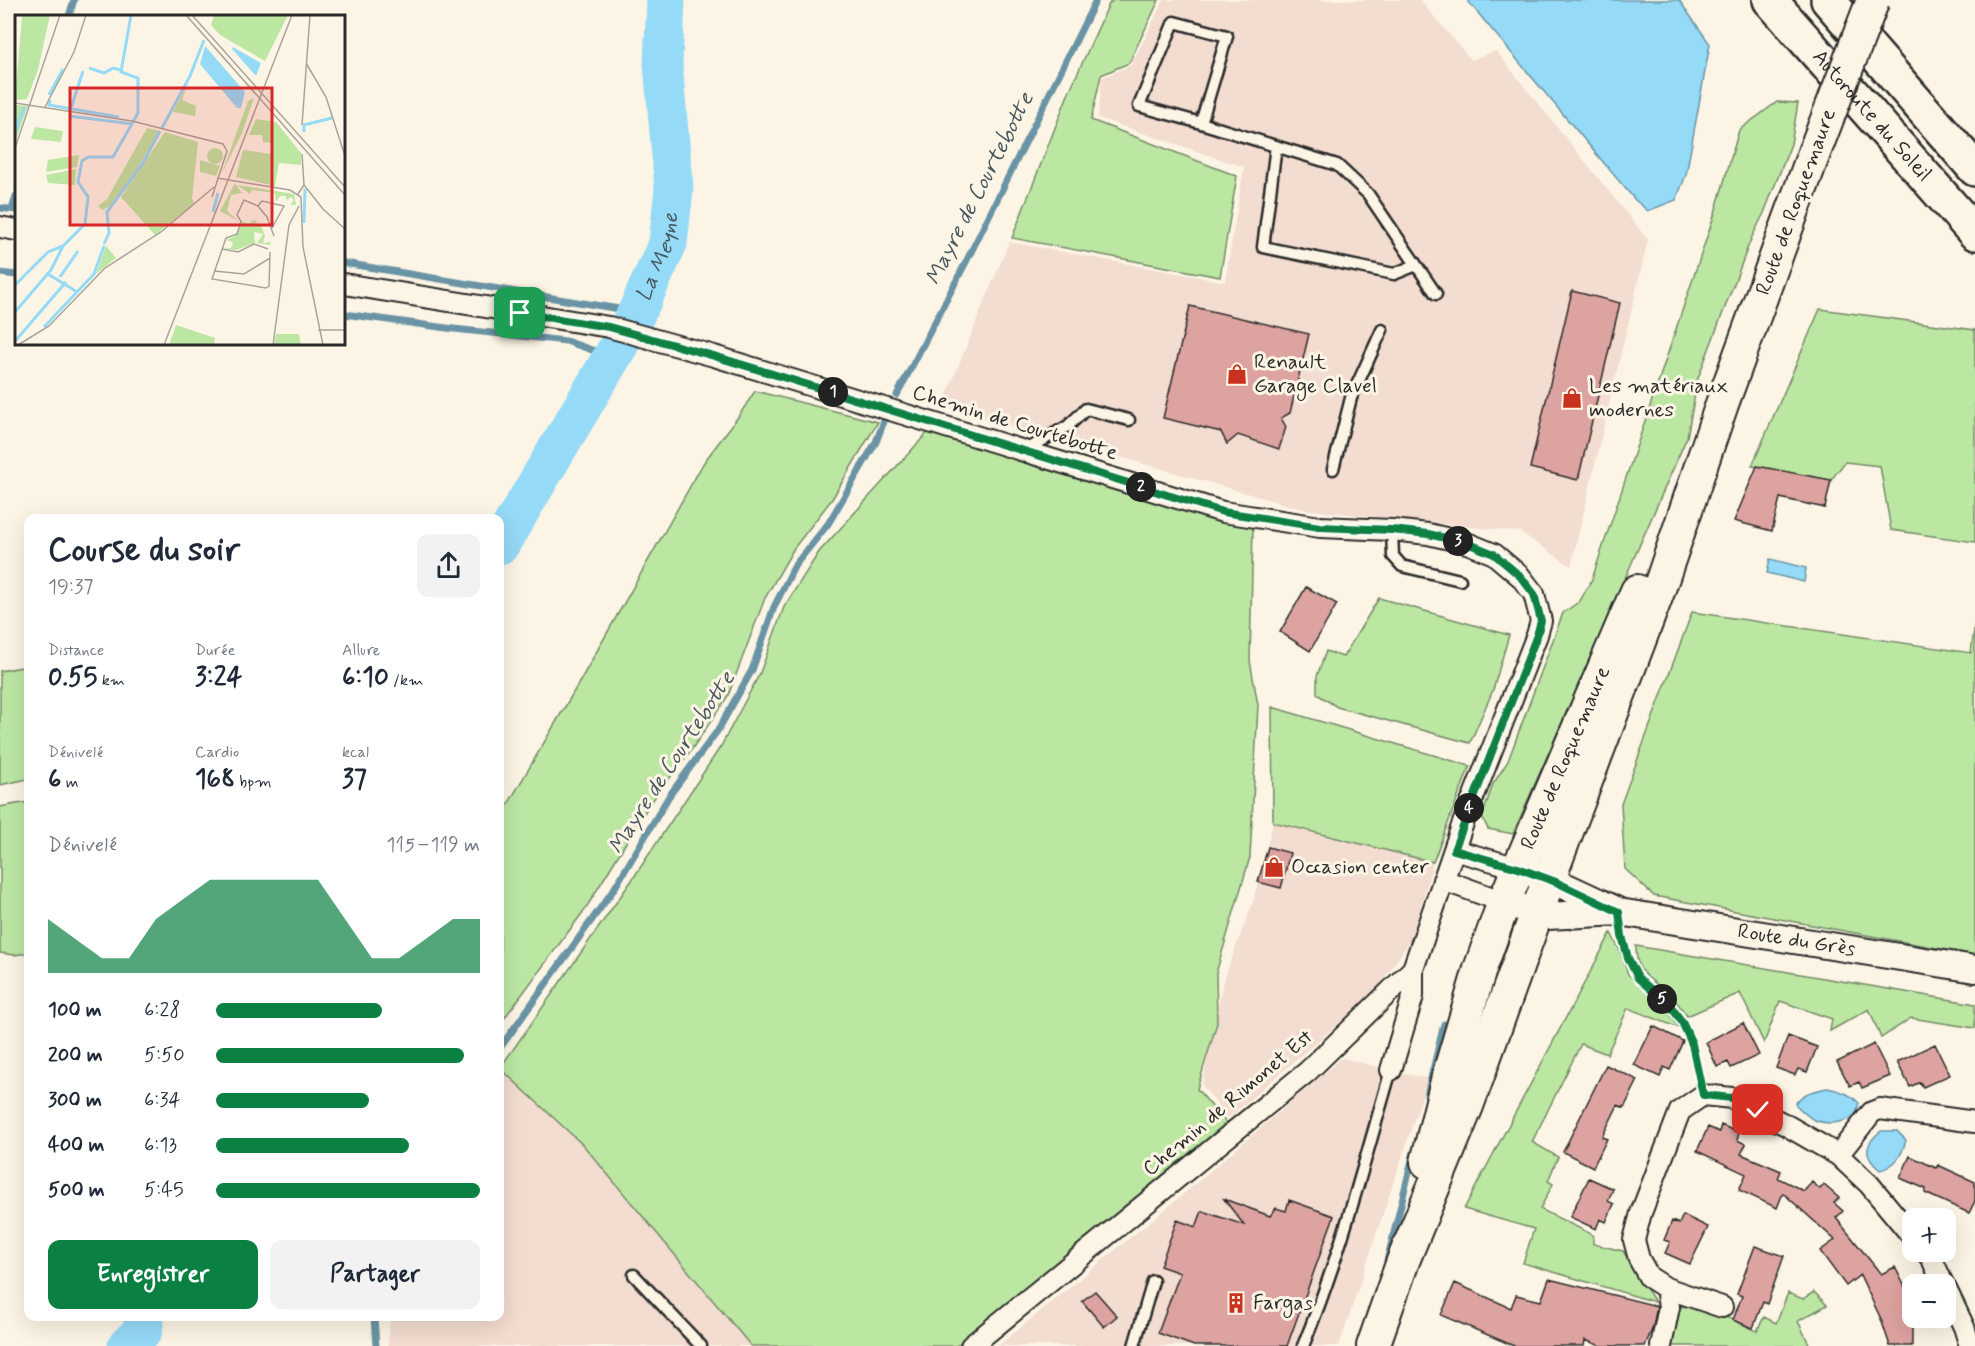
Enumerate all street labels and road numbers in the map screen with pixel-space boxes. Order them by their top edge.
street label: Autoroute du Soleil [1806,43,1938,188]
street label: Route de Roquemaure [1749,105,1843,299]
street label: Chemin de Courtebotte [909,378,1121,468]
street label: Route de Roquemaure [1514,662,1617,854]
street label: Route du Grès [1736,917,1857,964]
street label: Chemin de Rimonet Est [1137,1023,1319,1183]

